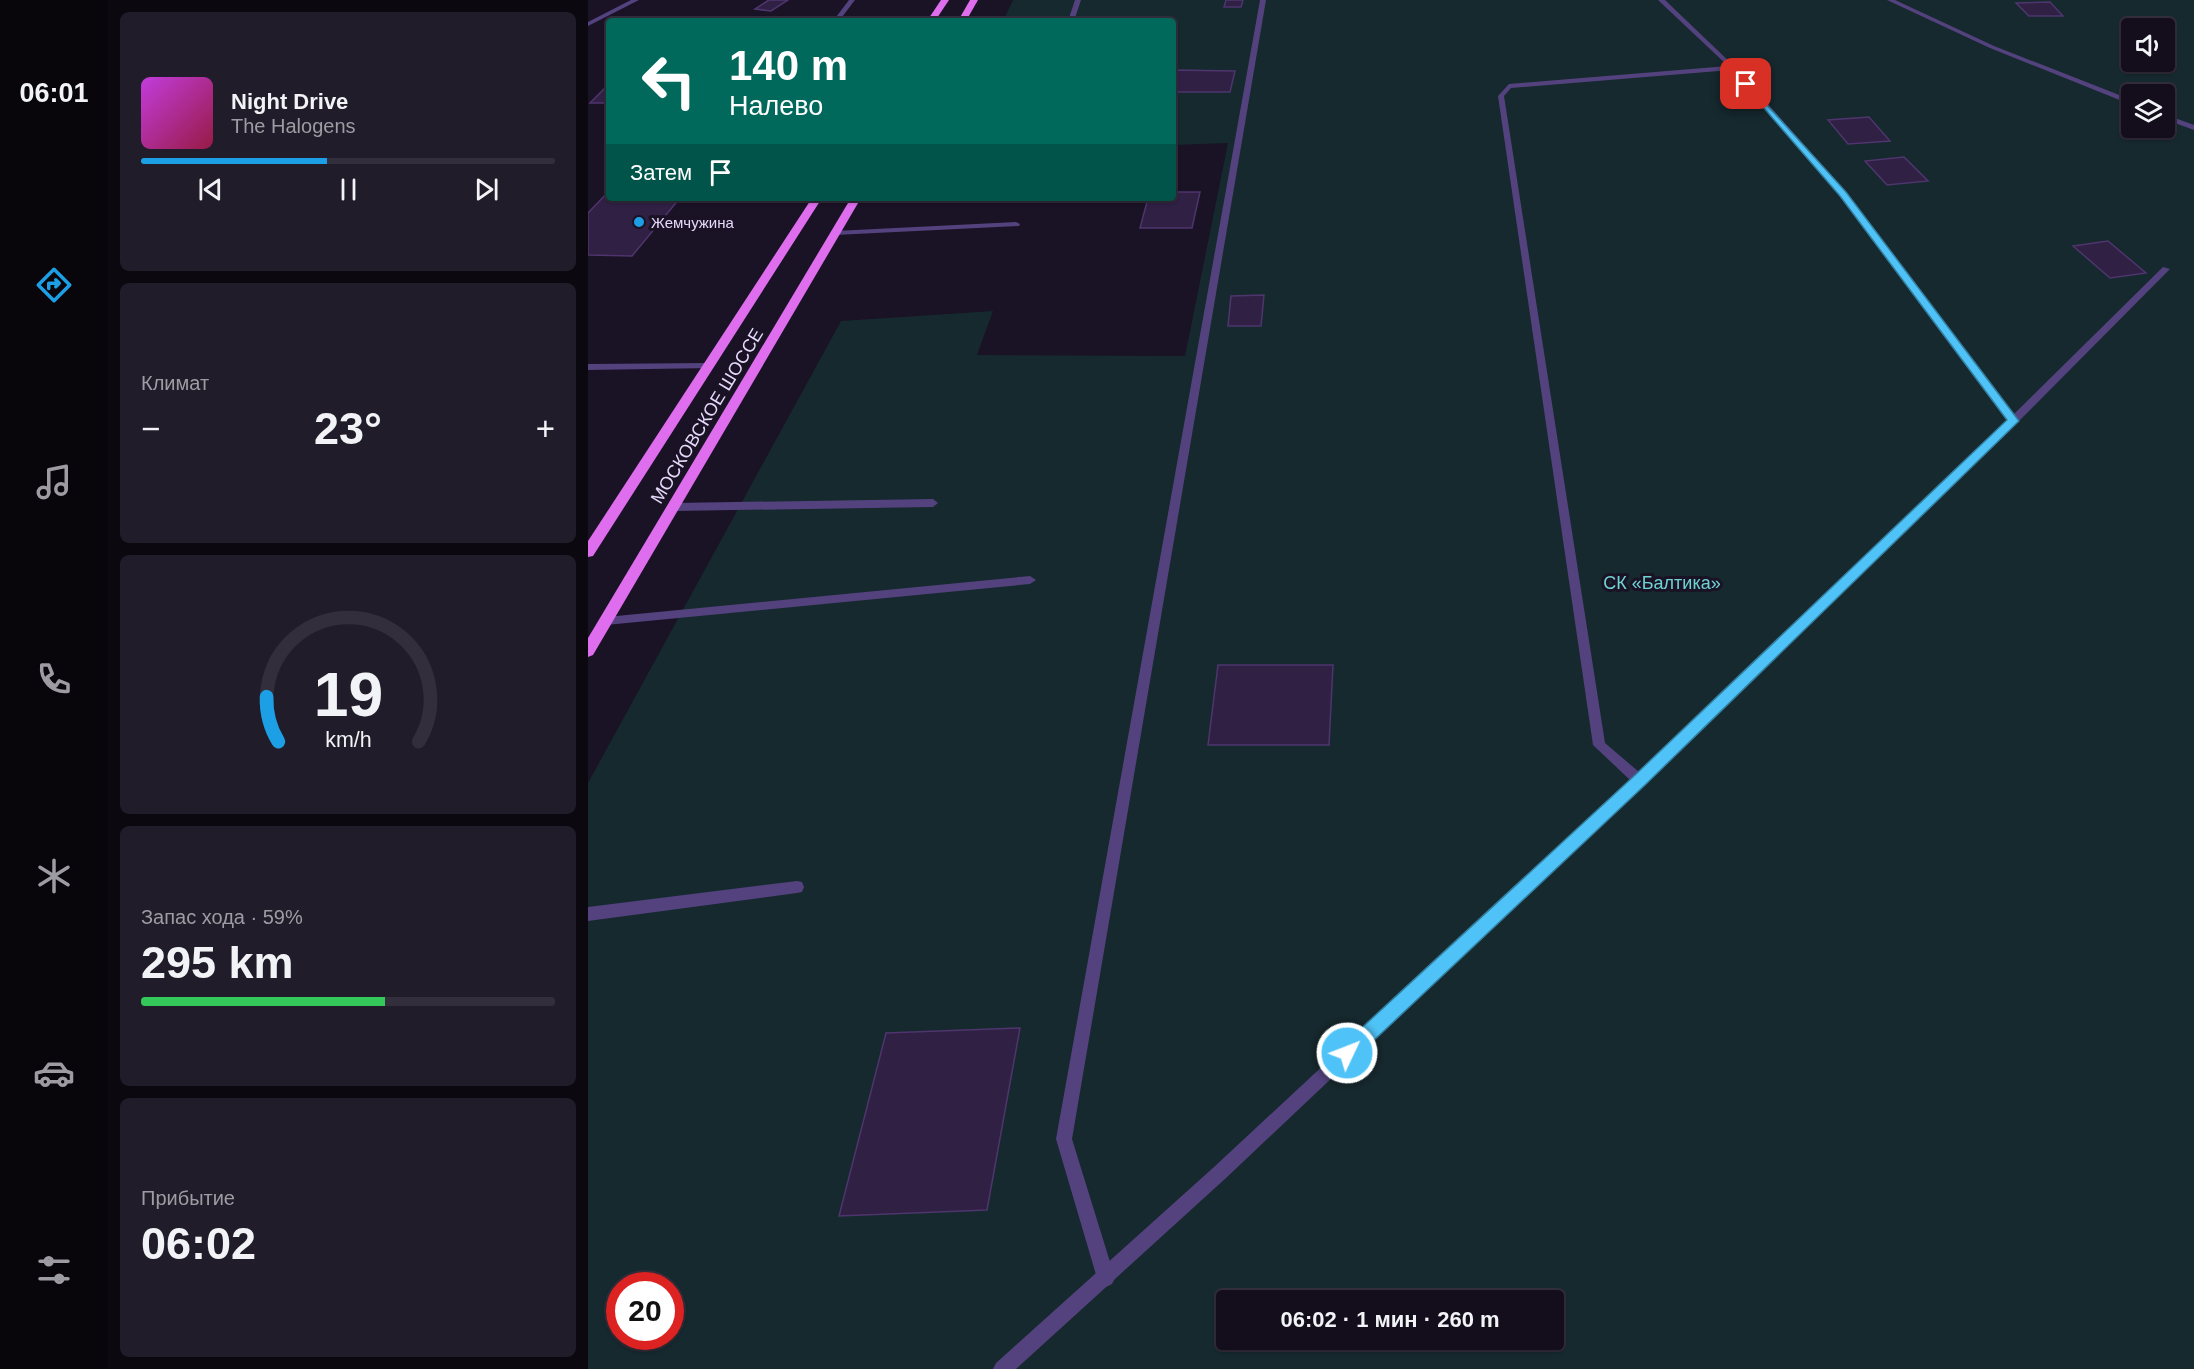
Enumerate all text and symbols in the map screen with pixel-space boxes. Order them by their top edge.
map controls [2121,18,2175,138]
button: sound [2121,18,2175,72]
icon: left [630,42,708,120]
text: 140 m [729,42,848,89]
pin [1720,58,1771,109]
icon: arrive [1729,67,1762,100]
text: 06:01 [19,78,89,108]
button: layers [2121,84,2175,138]
text: Night Drive [231,89,348,114]
text: Налево [729,91,823,121]
text: The Halogens [231,115,356,137]
icon: arrive [704,156,737,189]
text: Затем [630,160,692,185]
icon: previous [194,173,227,206]
icon: pause [332,173,365,206]
icon: next [470,173,503,206]
place label: Жемчужина [651,214,735,231]
marker: Жемчужина [632,215,646,229]
icon: directions [33,264,75,306]
street label: МОСКОВСКОЕ ШОССЕ [647,325,767,507]
text: Климат [141,372,209,394]
text: 23° [314,403,382,454]
text: − [141,410,160,447]
text: + [536,410,555,447]
icon: music [33,461,75,503]
park label: СК «Балтика» [1603,573,1721,593]
icon: phone [33,658,75,700]
text: 19 [313,660,383,729]
text: km/h [325,728,371,752]
icon: climate [33,855,75,897]
text: Запас хода · 59% [141,906,303,928]
text: 295 km [141,937,294,988]
position arrow [1315,1021,1379,1085]
icon: car [33,1052,75,1094]
text: Прибытие [141,1187,235,1209]
text: 06:02 [141,1218,256,1269]
icon: filters [33,1249,75,1291]
speed limit sign: 20 [606,1272,684,1350]
text: 06:02 · 1 мин · 260 m [1280,1307,1500,1332]

